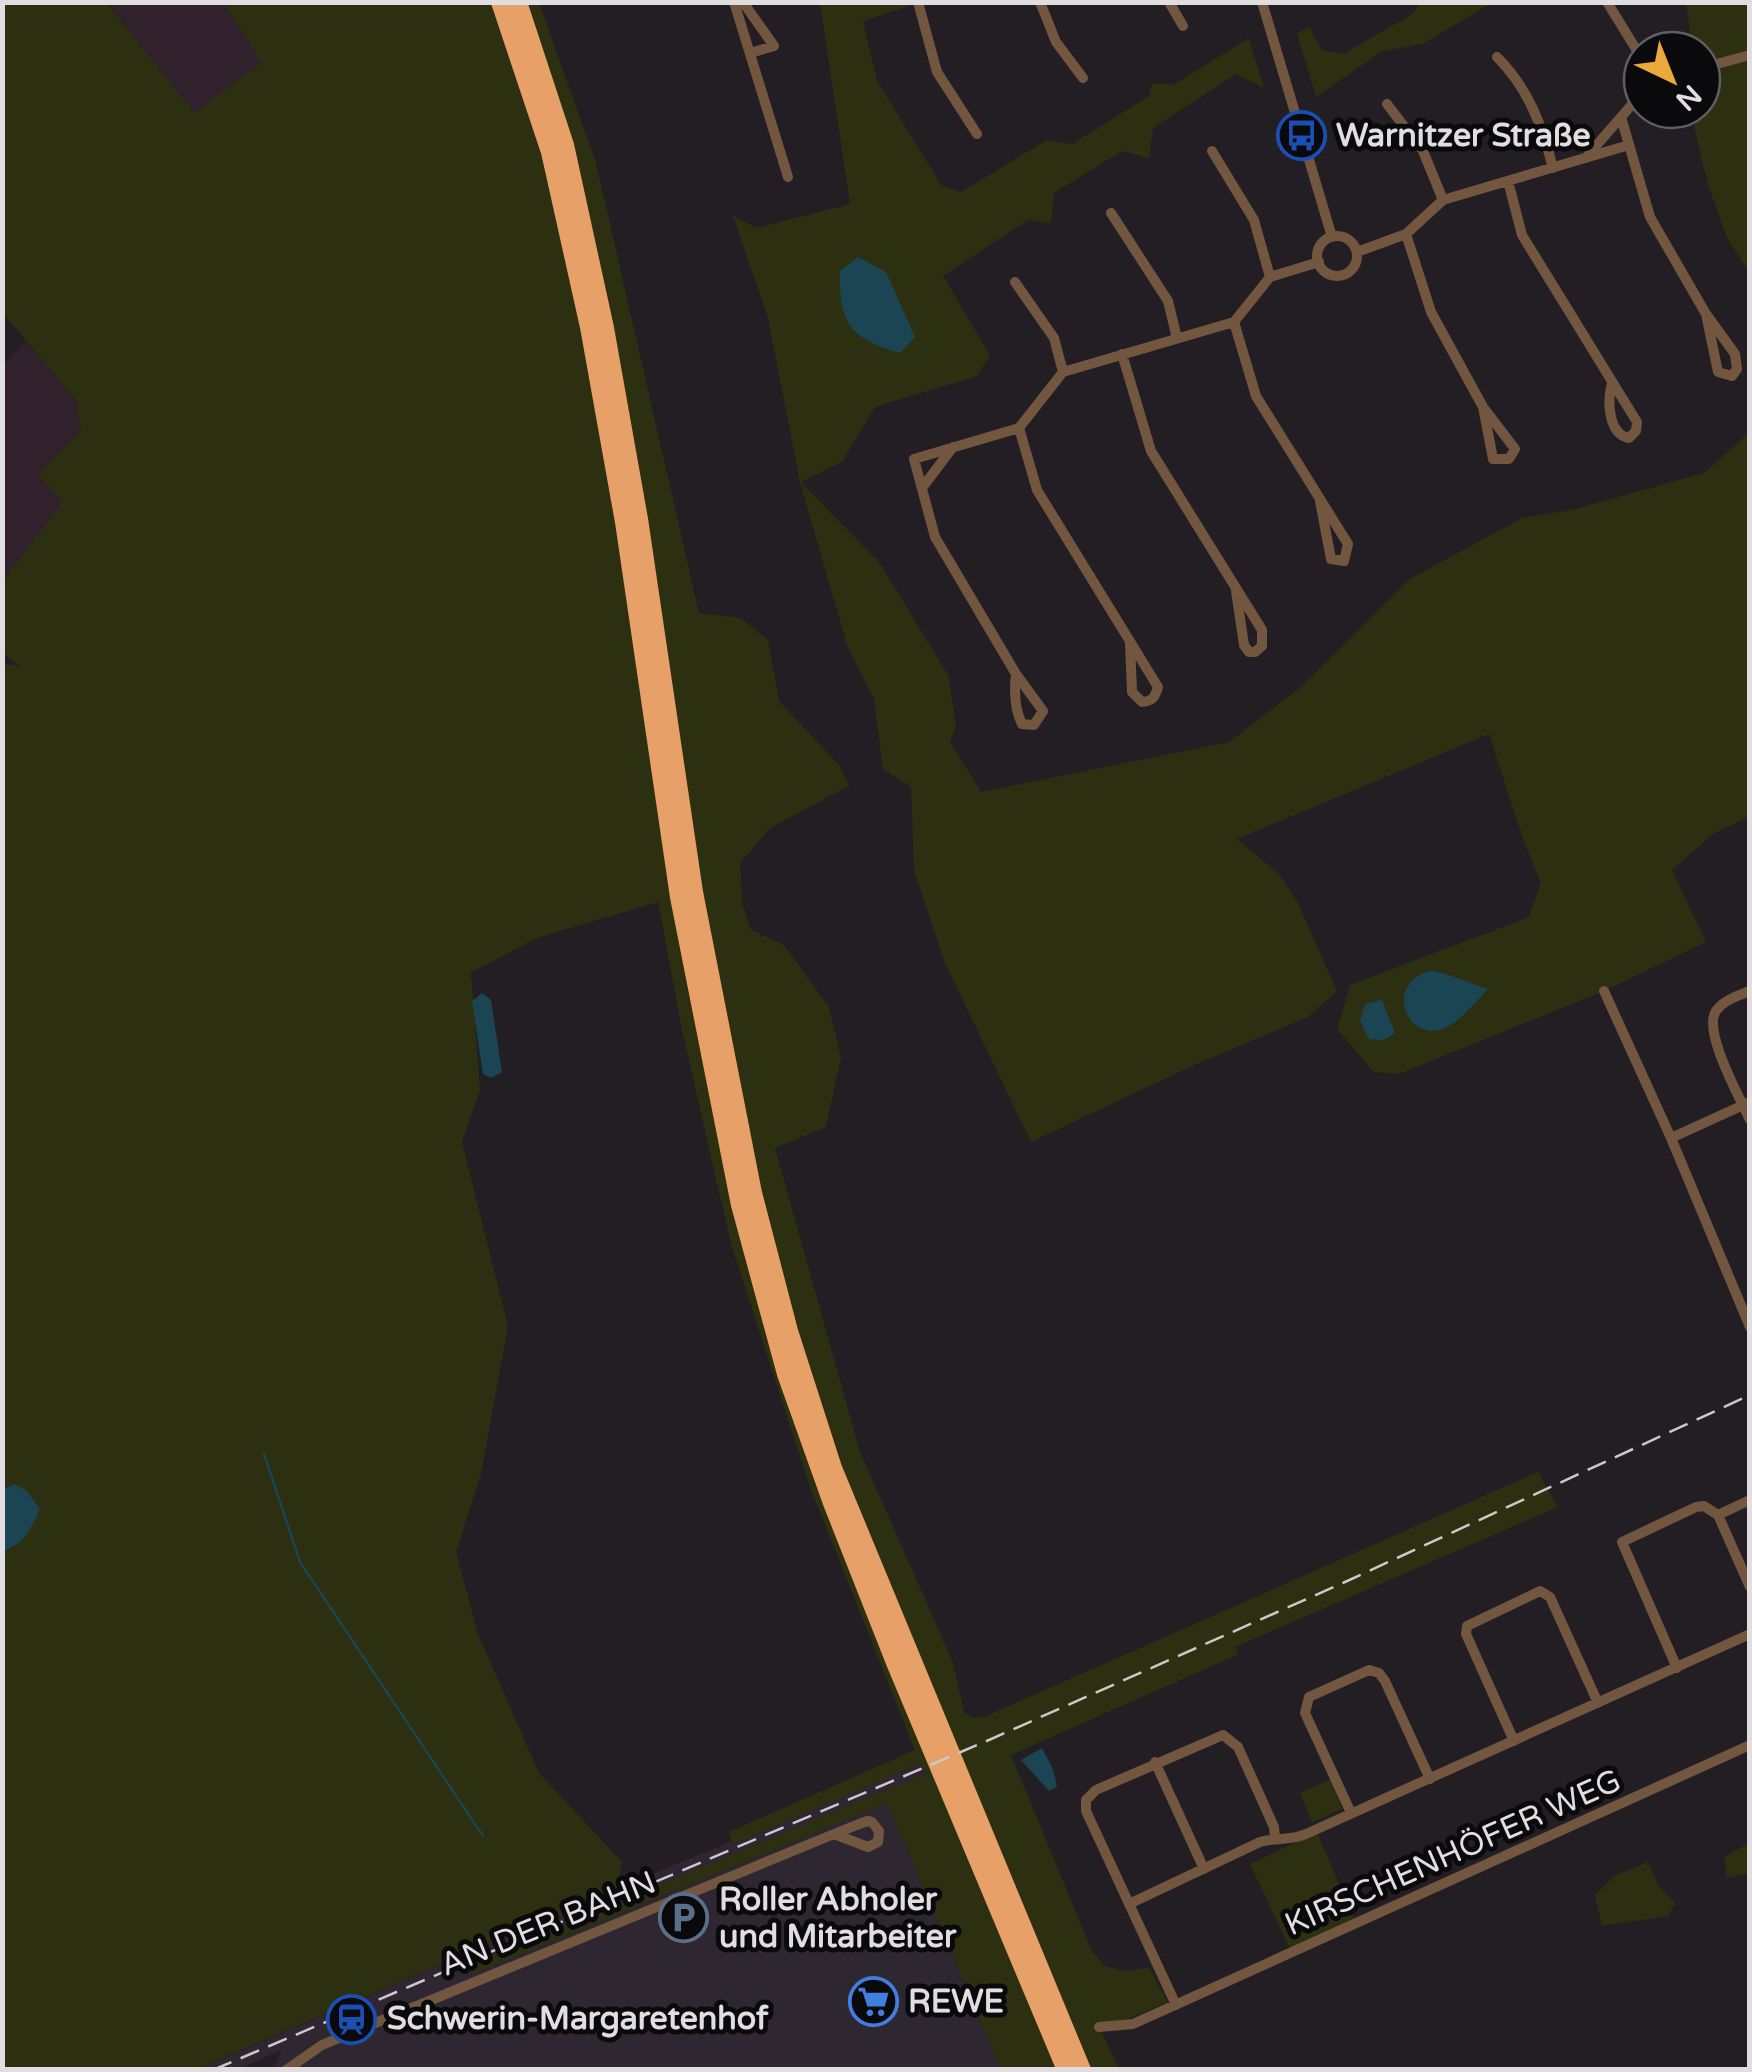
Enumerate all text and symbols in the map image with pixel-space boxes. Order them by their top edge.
north arrow [1622,30,1722,130]
text: N [1669,77,1708,118]
bus stop icon: Warnitzer Straße [1275,110,1327,162]
place label: Warnitzer Straße [1336,117,1591,155]
street label: KIRSCHENHÖFER WEG [1279,1762,1627,1944]
street label: AN DER BAHN [435,1863,661,1985]
place label: Roller Abholer und Mitarbeiter [719,1881,957,1956]
parking icon: Roller Abholer und Mitarbeiter [658,1892,710,1944]
supermarket icon: REWE [847,1976,899,2028]
place label: REWE [908,1983,1004,2021]
station icon: Schwerin-Margaretenhof [326,1993,378,2045]
place label: Schwerin-Margaretenhof [387,2000,769,2038]

